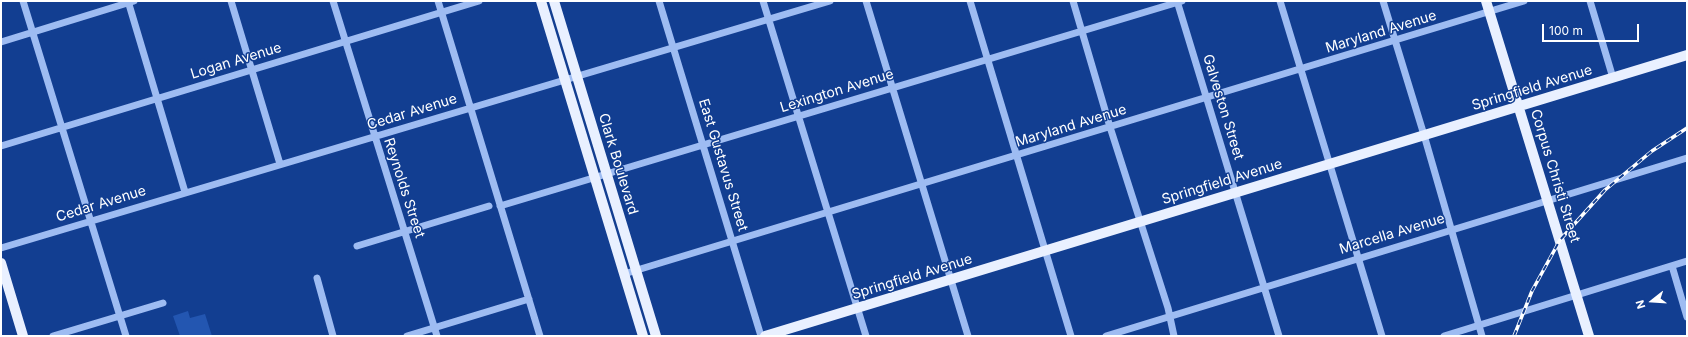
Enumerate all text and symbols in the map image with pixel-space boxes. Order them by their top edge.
street label: Maryland Avenue [1323,7,1439,57]
scale bar [1544,16,1641,42]
text: 100 m [1549,23,1583,38]
street label: Logan Avenue [189,39,283,83]
street label: Galveston Street [1199,52,1247,162]
street label: Springfield Avenue [1470,62,1594,114]
street label: Lexington Avenue [778,66,896,116]
street label: Cedar Avenue [365,90,459,134]
street label: East Gustavus Street [695,97,751,233]
street label: Maryland Avenue [1013,101,1129,151]
street label: Corpus Christi Street [1527,107,1583,245]
street label: Clark Boulevard [595,111,641,217]
street label: Reynolds Street [380,136,428,240]
street label: Springfield Avenue [1160,156,1284,208]
street label: Cedar Avenue [54,182,148,226]
street label: Marcella Avenue [1337,210,1447,258]
street label: Springfield Avenue [850,251,974,303]
north arrow [1632,281,1672,321]
text: N [1633,298,1648,311]

